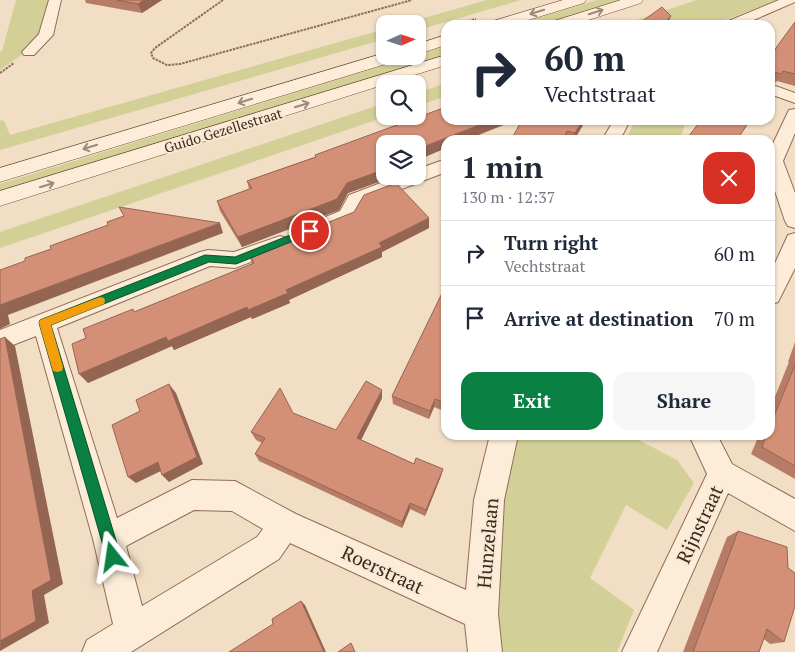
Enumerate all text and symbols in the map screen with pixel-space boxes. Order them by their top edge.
one-way arrow [588,7,604,17]
one-way arrow [530,8,546,18]
north arrow [376,15,426,65]
map controls [376,15,426,185]
text: 60 m [544,35,625,81]
icon: right [461,40,526,105]
button: search [376,75,426,125]
text: Vechtstraat [544,79,656,108]
one-way arrow [238,96,254,106]
one-way arrow [293,100,309,110]
street label: Guido Gezellestraat [162,103,285,157]
button: layers [376,135,426,185]
one-way arrow [82,143,98,153]
text: 1 min [461,147,543,187]
button: close [703,152,755,204]
one-way arrow [38,179,54,189]
text: 130 m · 12:37 [461,186,555,208]
pin [289,210,331,252]
icon: arrive [296,217,324,245]
text: Turn right [504,230,598,255]
icon: right [461,239,489,267]
text: 60 m [714,241,755,266]
text: Vechtstraat [504,255,585,277]
icon: arrive [461,304,489,332]
text: Arrive at destination [504,306,693,331]
text: 70 m [714,306,755,331]
button: Exit [461,372,603,430]
button: Share [613,372,755,430]
street label: Rijnstraat [670,481,728,567]
street label: Hunzelaan [471,497,503,589]
position arrow [86,530,138,582]
street label: Roerstraat [338,539,428,599]

